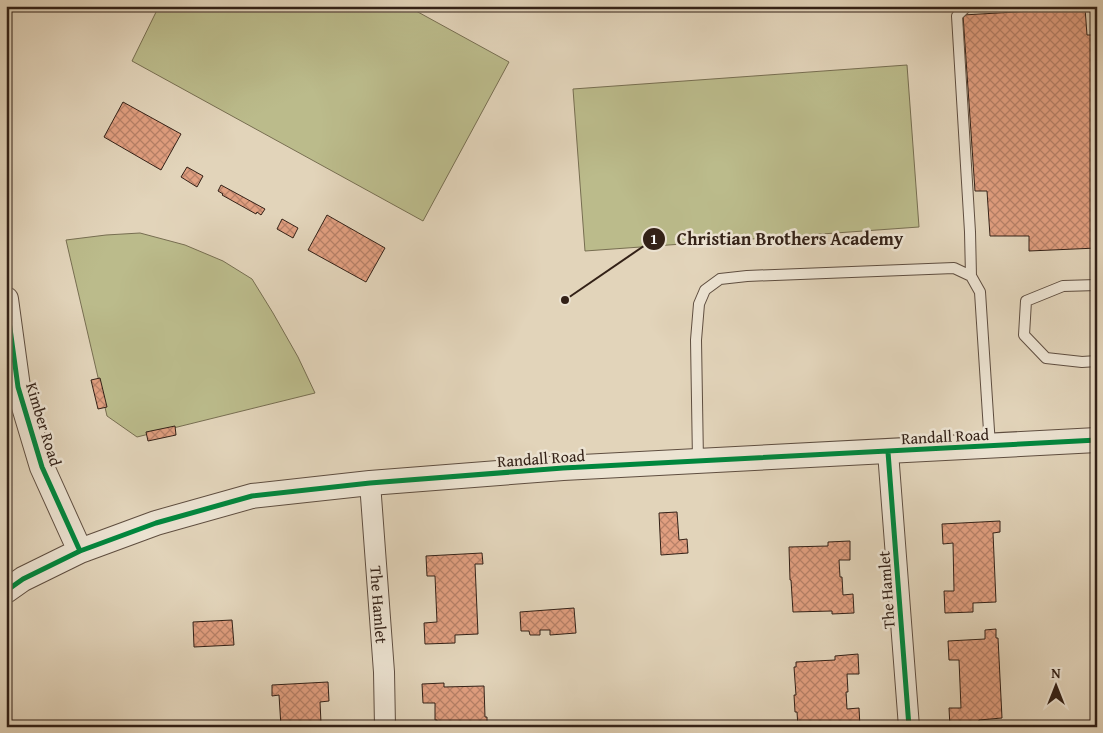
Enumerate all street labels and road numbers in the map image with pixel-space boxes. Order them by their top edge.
street label: Kimber Road [20,379,68,469]
street label: Randall Road [901,422,990,450]
street label: Randall Road [496,443,586,473]
street label: The Hamlet [871,550,901,630]
street label: The Hamlet [364,565,394,645]

